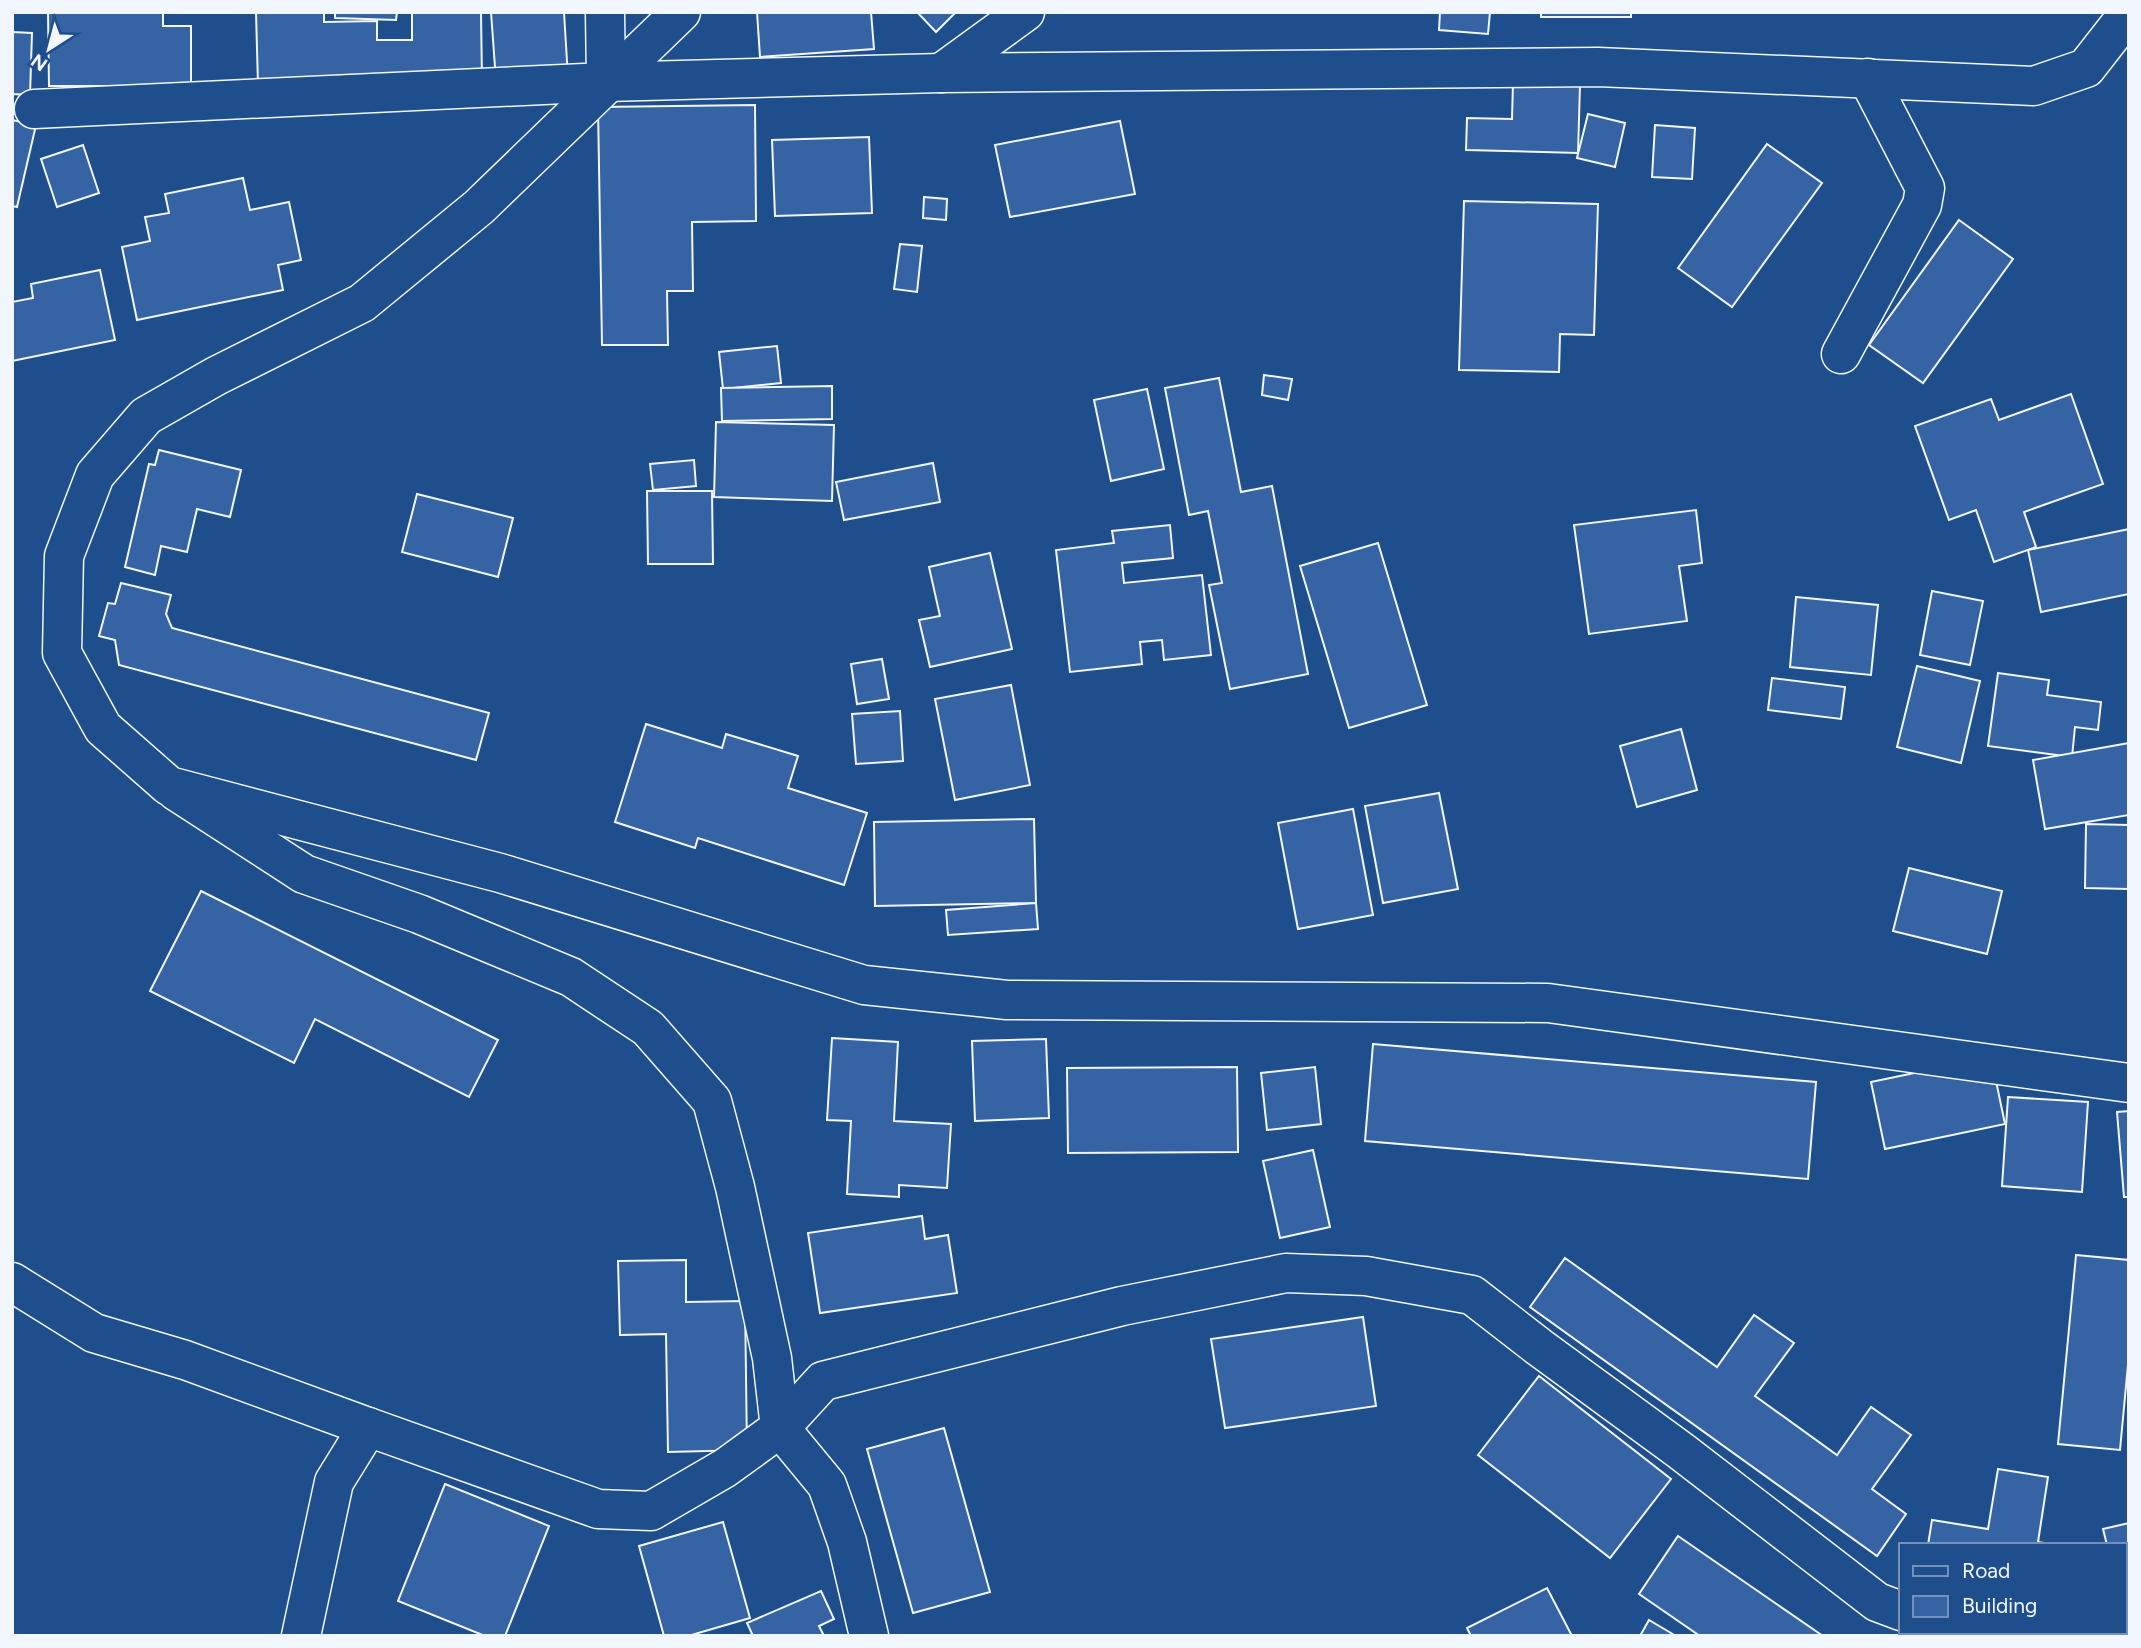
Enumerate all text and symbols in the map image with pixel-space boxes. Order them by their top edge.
north arrow [14,14,84,84]
text: N [27,49,52,76]
legend [1899,1543,2127,1634]
text: Road [1962,1558,2010,1583]
text: Building [1962,1593,2037,1618]

